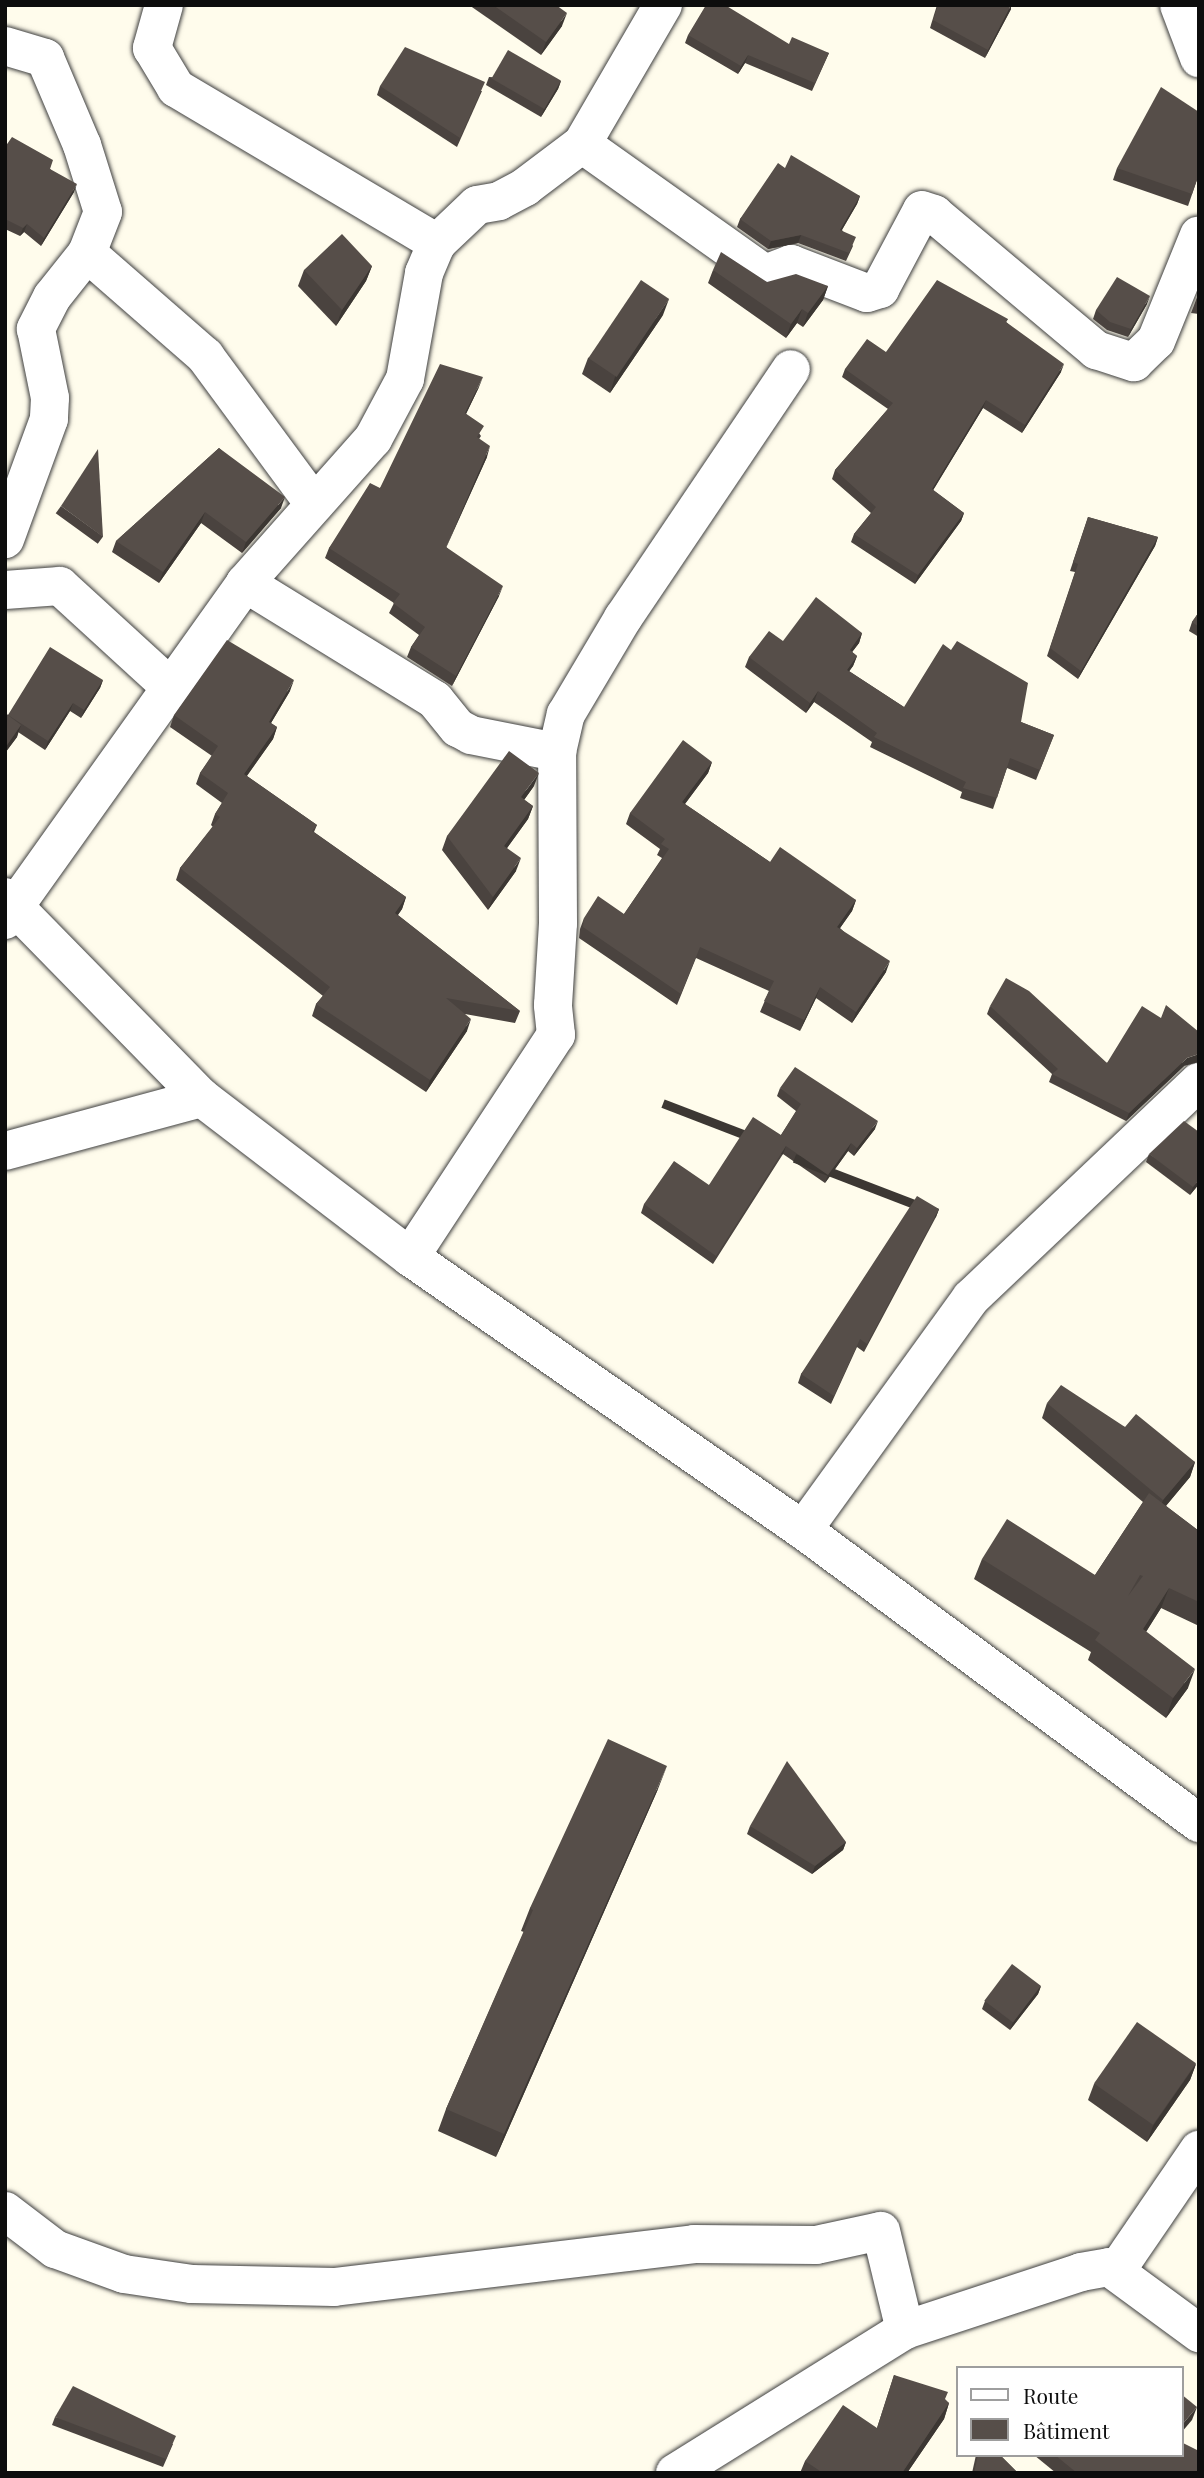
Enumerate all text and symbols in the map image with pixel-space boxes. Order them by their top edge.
legend [956,2366,1183,2457]
text: Route [1023,2381,1078,2409]
text: Bâtiment [1023,2416,1109,2444]

